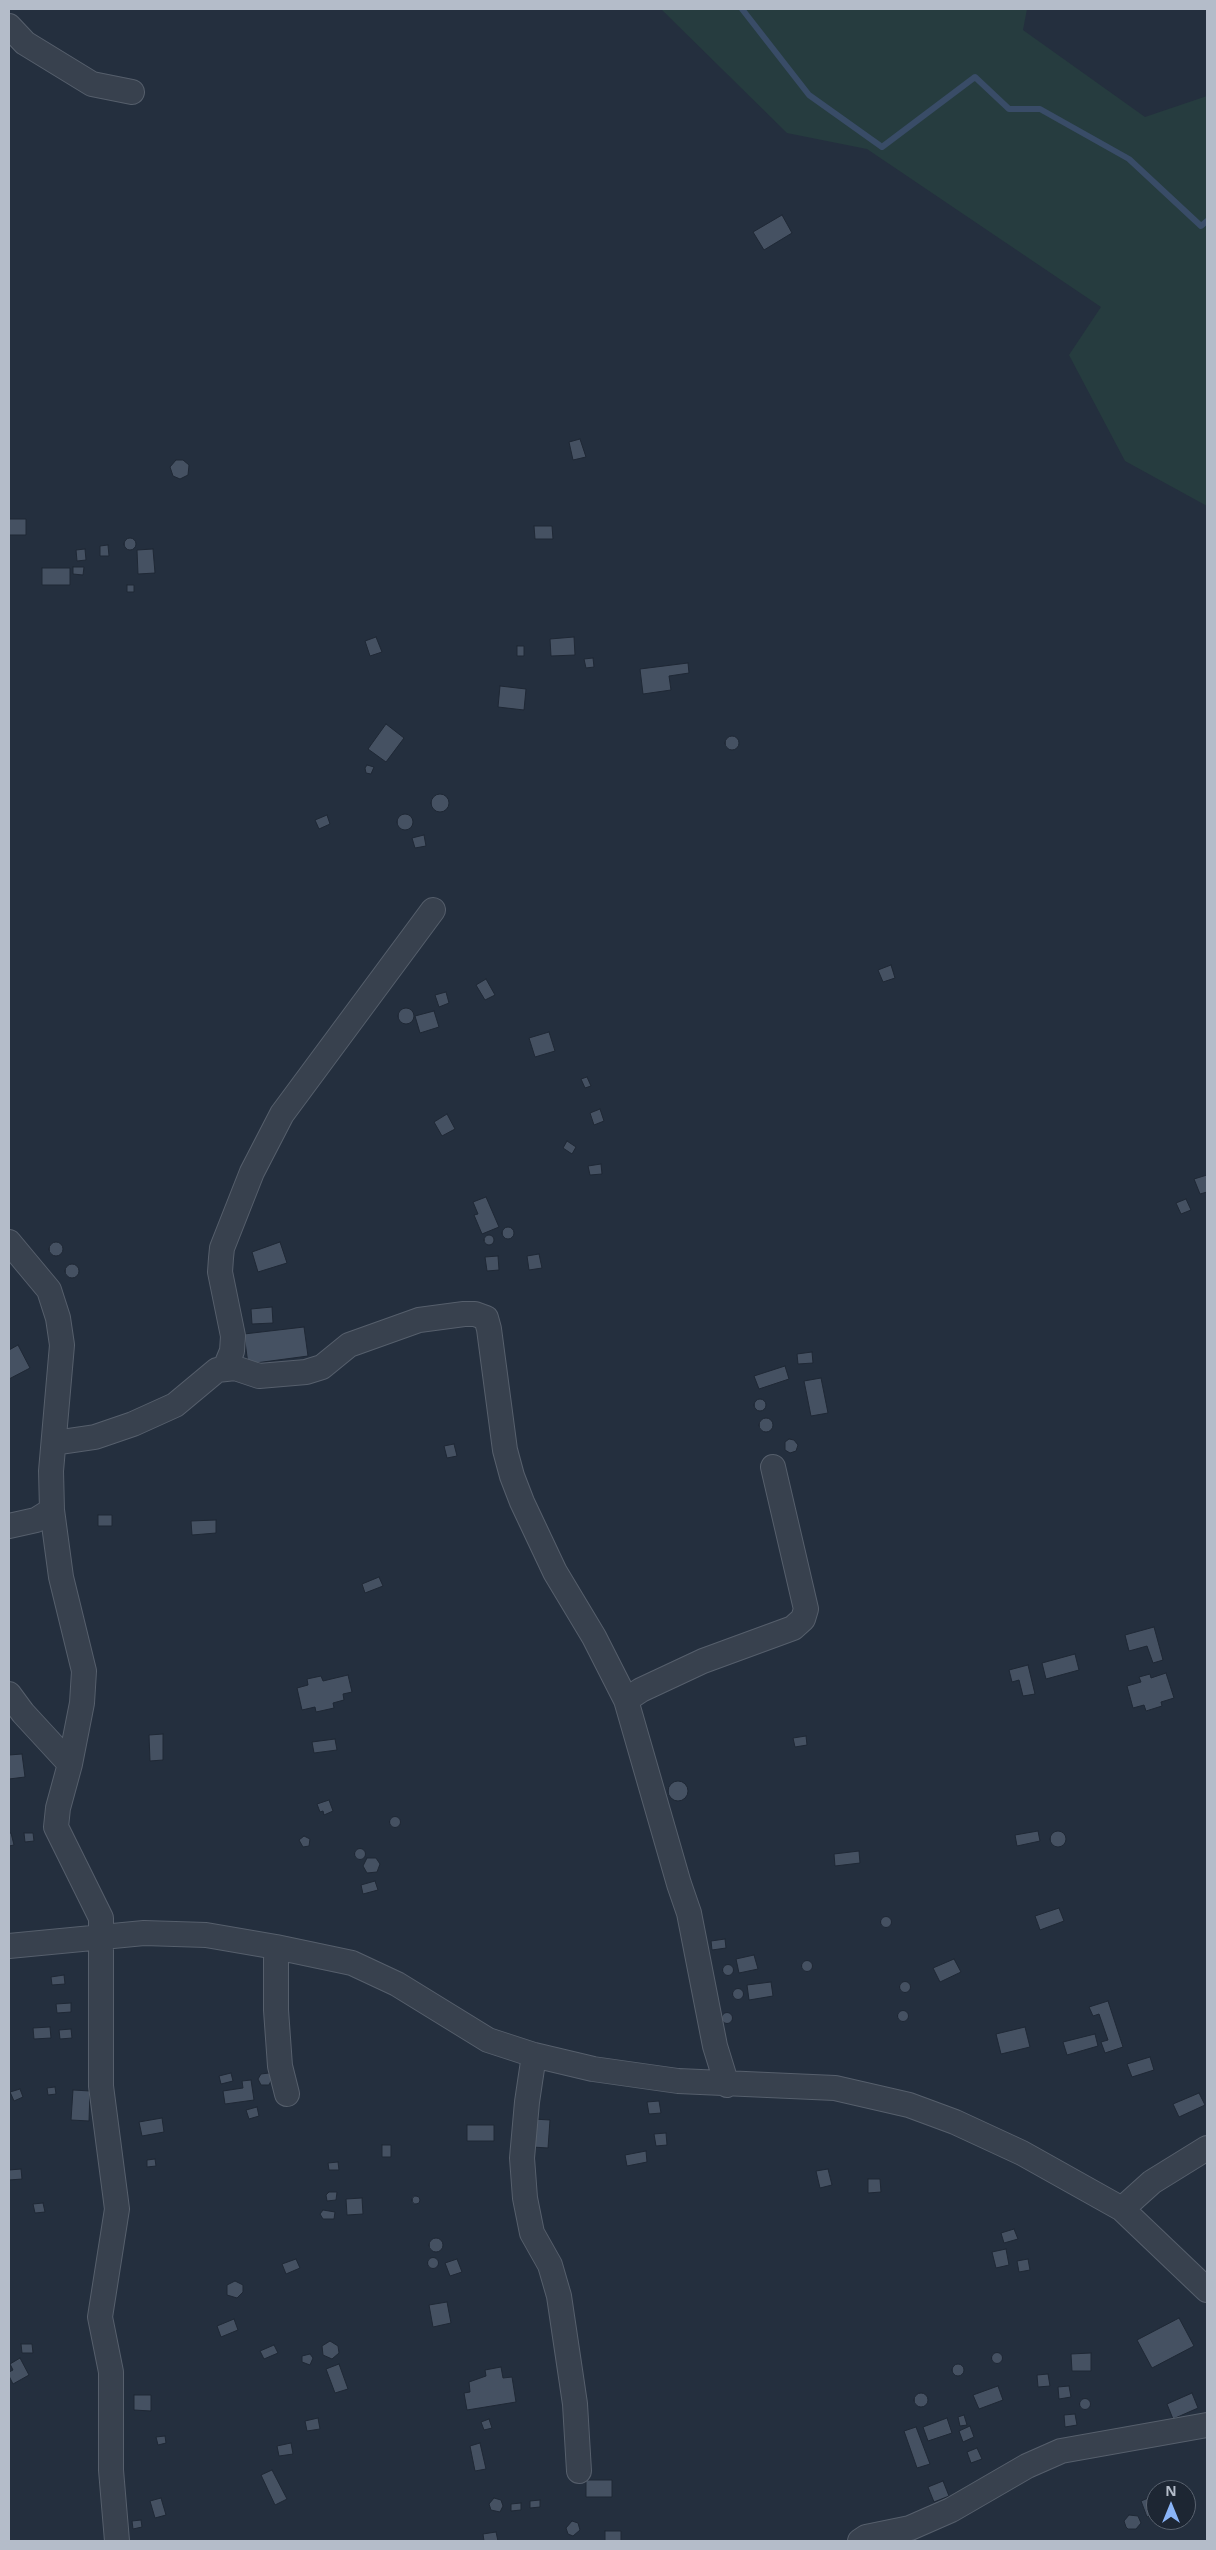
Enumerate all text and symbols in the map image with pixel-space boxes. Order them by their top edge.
north arrow [1146,2480,1196,2530]
text: N [1165,2481,1177,2500]

